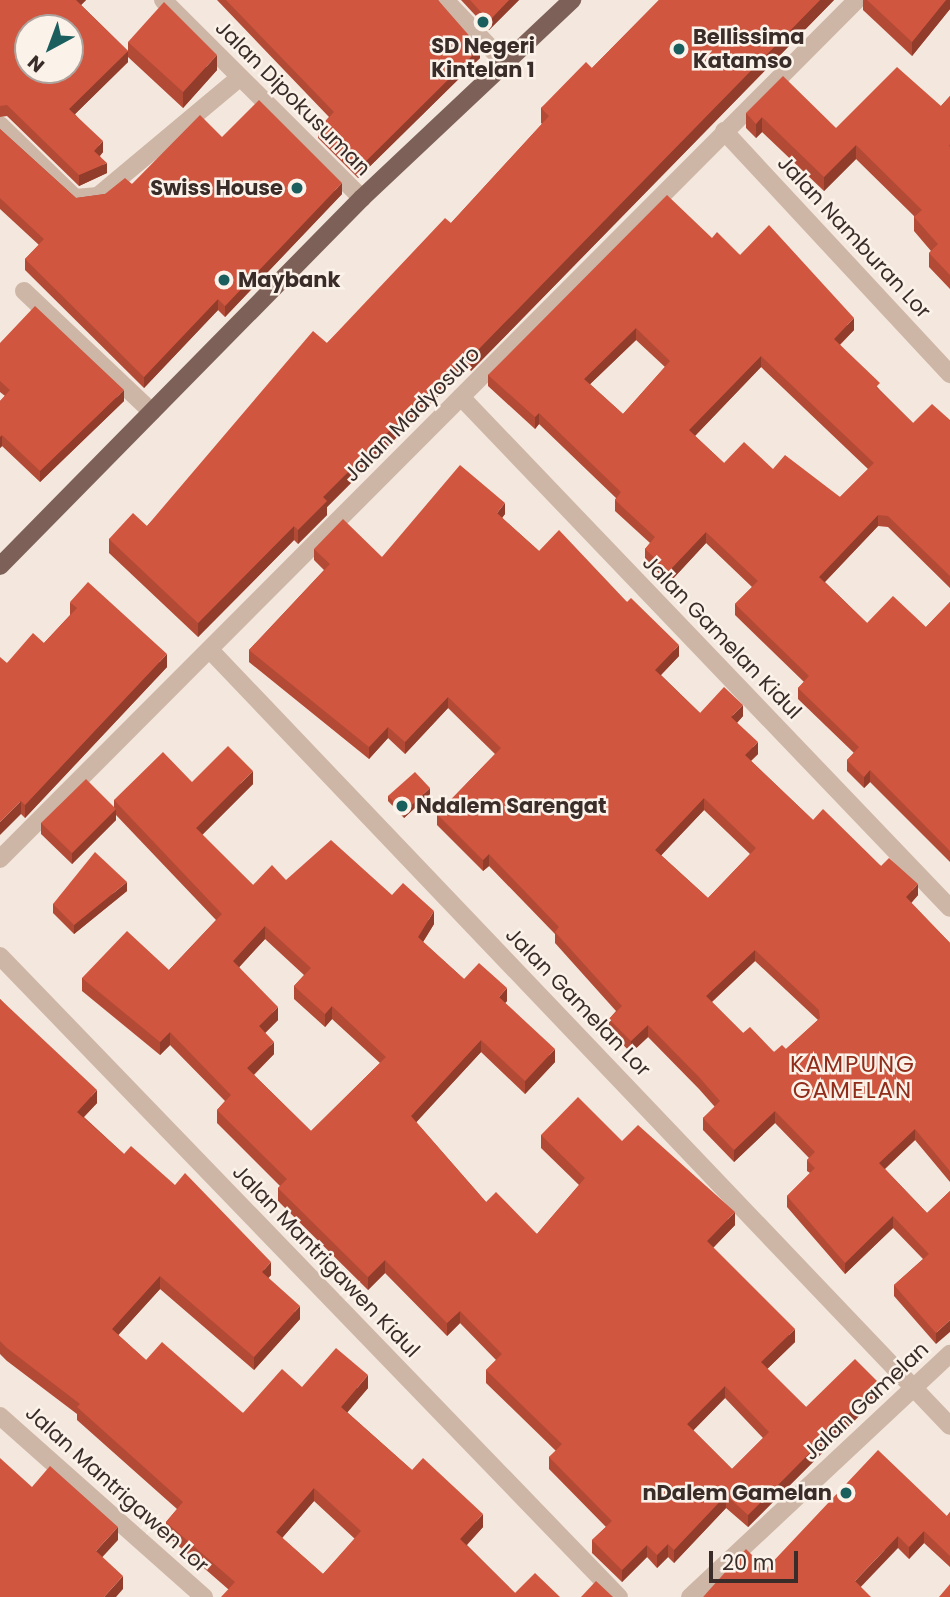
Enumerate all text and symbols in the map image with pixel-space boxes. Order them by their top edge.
north arrow [14,14,84,84]
marker: SD Negeri Kintelan 1 [475,14,491,30]
street label: Jalan Dipokusuman [210,15,376,181]
place label: Bellissima Katamso [693,24,804,74]
place label: SD Negeri Kintelan 1 [431,33,535,83]
marker: Bellissima Katamso [671,41,687,57]
text: N [22,49,50,79]
street label: Jalan Namburan Lor [772,150,936,324]
place label: Swiss House [150,175,283,201]
marker: Swiss House [289,180,305,196]
place label: Maybank [238,267,340,293]
marker: Maybank [216,272,232,288]
street label: Jalan Madyosuro [339,341,485,487]
street label: Jalan Gamelan Kidul [637,550,807,724]
place label: Ndalem Sarengat [416,793,606,819]
marker: Ndalem Sarengat [394,798,410,814]
street label: Jalan Gamelan Lor [500,922,656,1082]
district label: KAMPUNG GAMELAN [791,1050,915,1104]
street label: Jalan Mantrigawen Kidul [227,1159,425,1363]
street label: Jalan Gamelan [798,1337,934,1465]
street label: Jalan Mantrigawen Lor [20,1400,214,1578]
place label: nDalem Gamelan [642,1480,832,1506]
marker: nDalem Gamelan [838,1485,854,1501]
scale bar [712,1538,801,1582]
text: 20 m [722,1548,775,1577]

